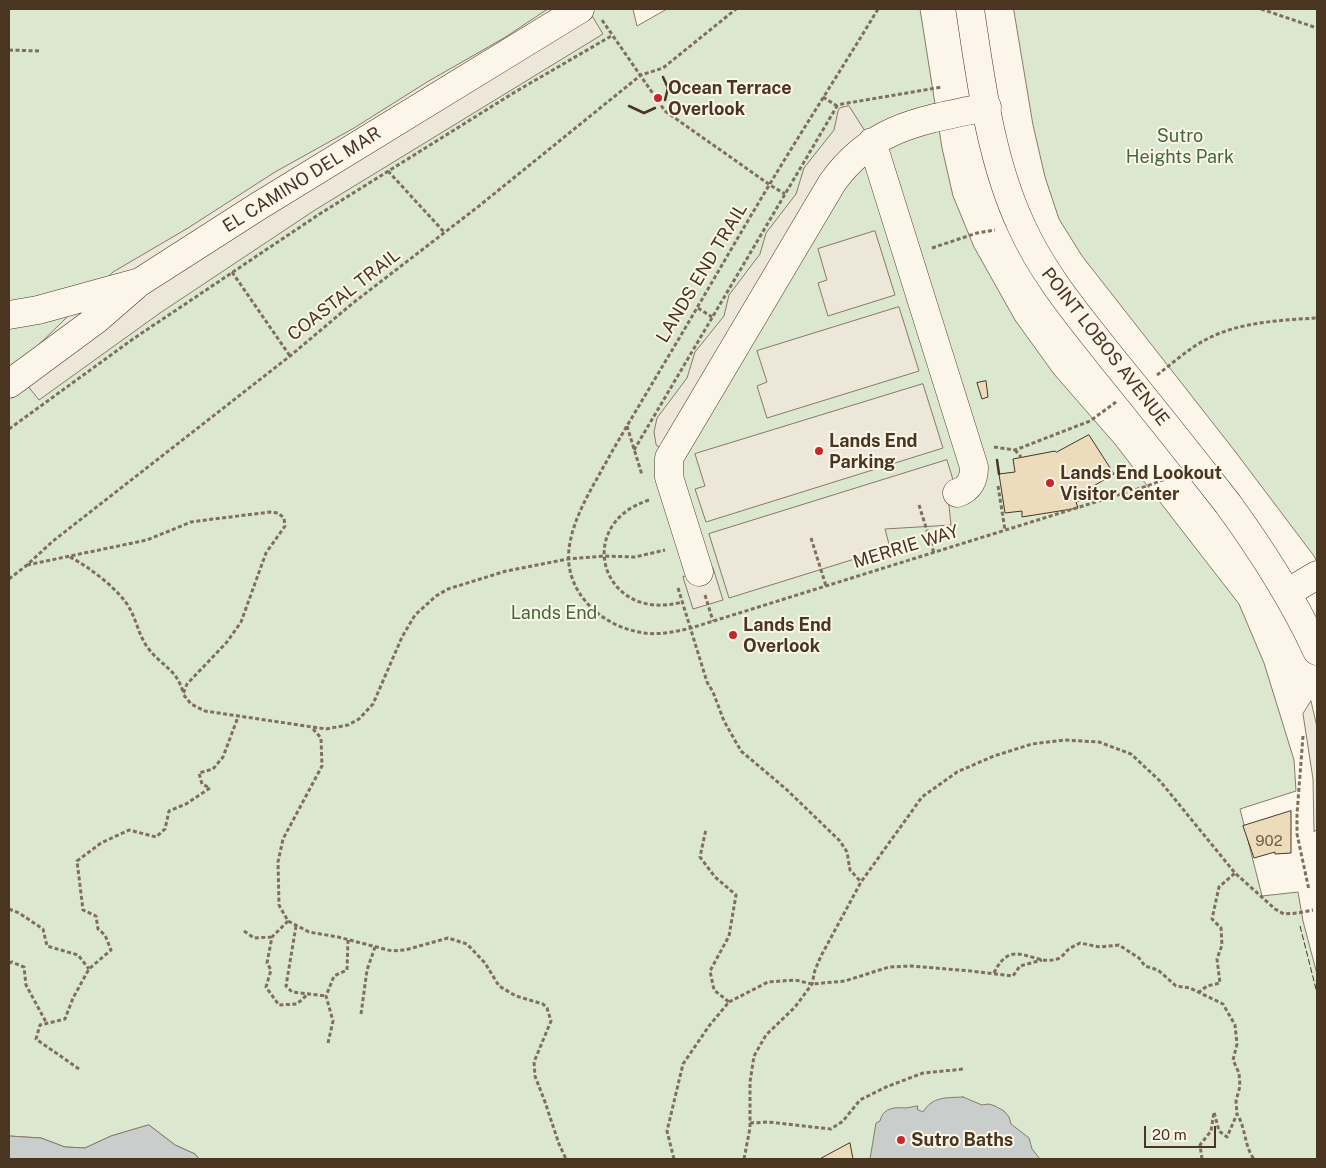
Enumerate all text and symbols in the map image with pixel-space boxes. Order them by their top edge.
place label: Ocean Terrace Overlook [668,77,792,120]
marker: Ocean Terrace Overlook [652,92,664,104]
street label: EL CAMINO DEL MAR [219,122,385,238]
park label: Sutro Heights Park [1126,125,1234,168]
street label: LANDS END TRAIL [652,199,752,347]
street label: COASTAL TRAIL [283,244,405,346]
street label: POINT LOBOS AVENUE [1037,264,1173,430]
place label: Lands End Parking [829,430,918,472]
marker: Lands End Parking [813,445,825,457]
place label: Lands End Lookout Visitor Center [1060,462,1222,504]
marker: Lands End Lookout Visitor Center [1044,477,1056,489]
street label: MERRIE WAY [850,521,962,573]
park label: Lands End [511,602,597,624]
place label: Lands End Overlook [743,614,832,656]
marker: Lands End Overlook [727,629,739,641]
house number: 902 [1255,832,1283,850]
scale bar [1146,1116,1218,1148]
text: 20 m [1152,1126,1187,1143]
place label: Sutro Baths [911,1129,1013,1151]
marker: Sutro Baths [895,1134,907,1146]

